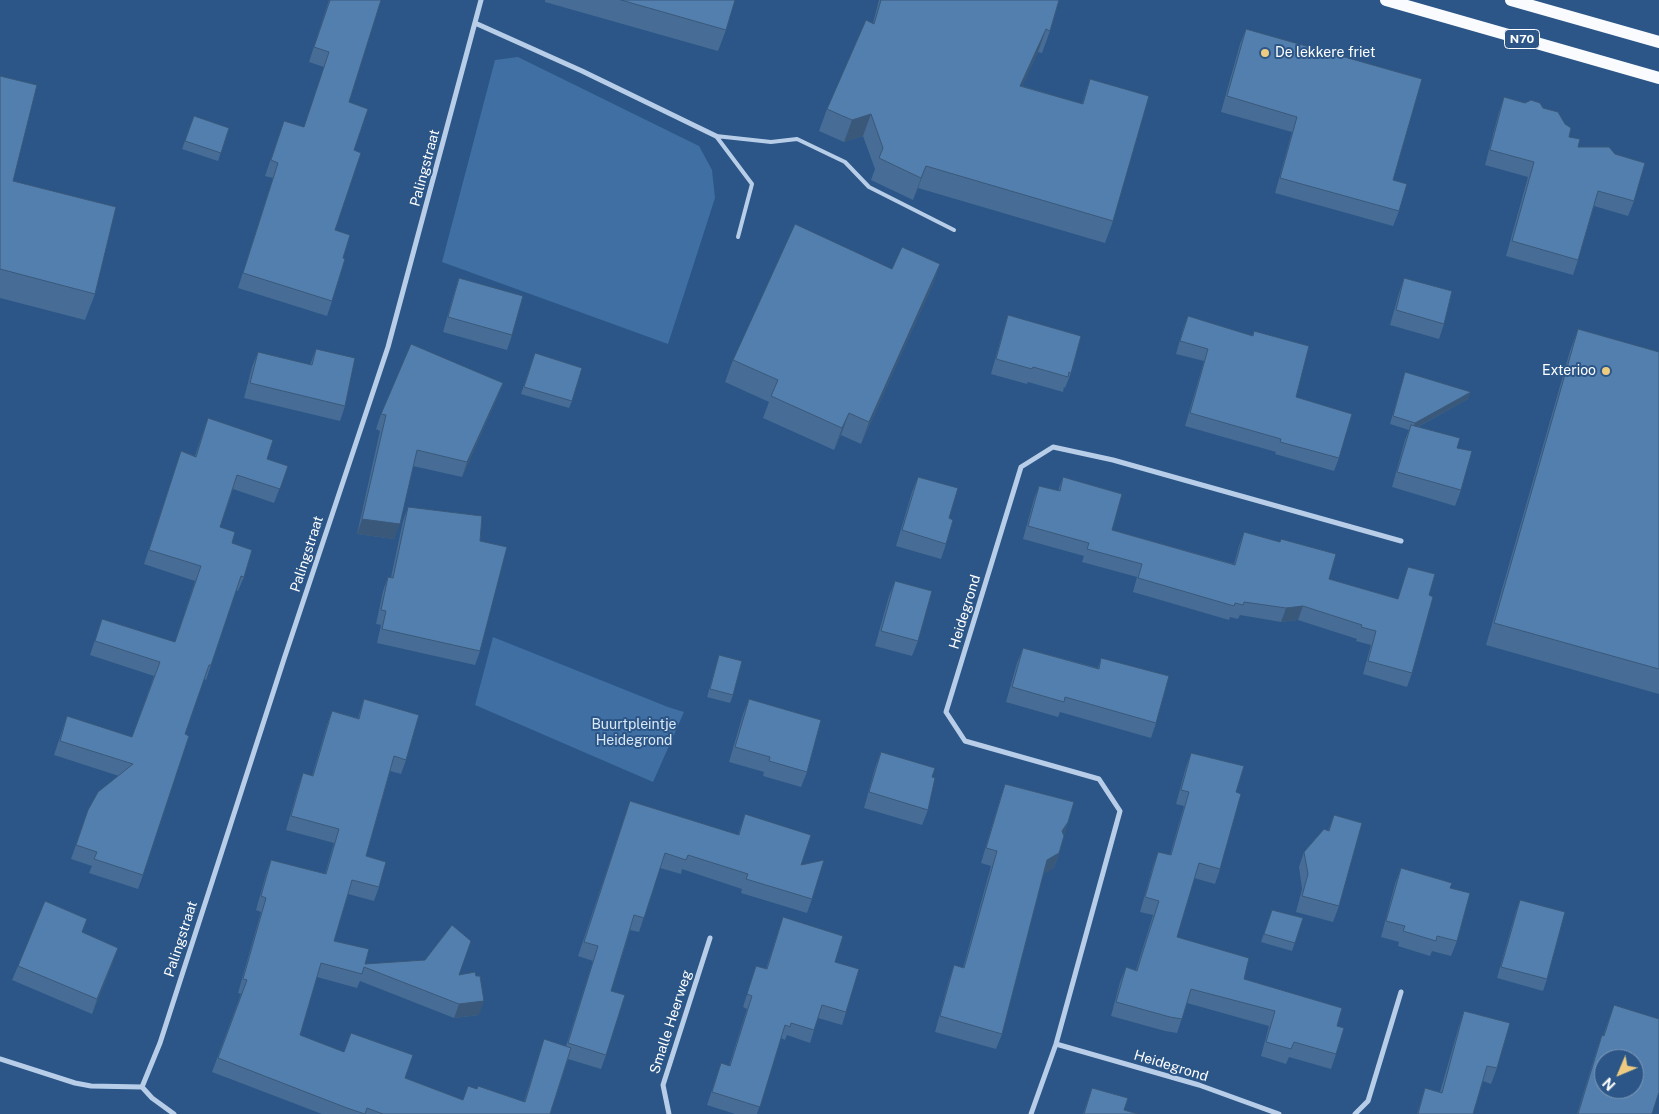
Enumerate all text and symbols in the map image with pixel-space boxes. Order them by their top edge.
road number: N70 [1504,30,1540,48]
place label: De lekkere friet [1275,45,1375,61]
marker: De lekkere friet [1259,47,1271,59]
street label: Palingstraat [407,128,443,208]
place label: Exterioo [1542,363,1596,379]
marker: Exterioo [1600,365,1612,377]
street label: Palingstraat [287,514,327,594]
street label: Heidegrond [946,573,984,651]
park label: Buurtpleintje Heidegrond [591,717,677,750]
street label: Palingstraat [161,899,201,979]
street label: Smalle Heerweg [646,968,696,1076]
street label: Heidegrond [1132,1047,1210,1085]
north arrow [1594,1049,1644,1099]
text: N [1600,1074,1619,1093]

